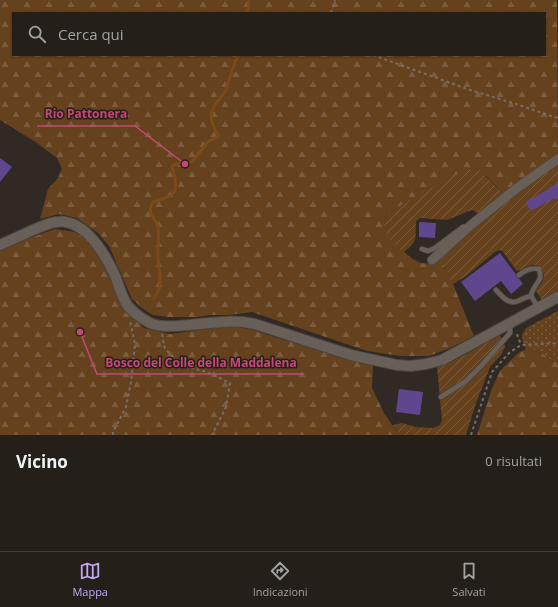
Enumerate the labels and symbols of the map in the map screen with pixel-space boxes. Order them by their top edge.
callout: Rio Pattonera [37,102,135,126]
text: Rio Pattonera [45,105,127,122]
callout: Bosco del Colle della Maddalena [97,350,304,374]
text: Bosco del Colle della Maddalena [105,354,297,371]

